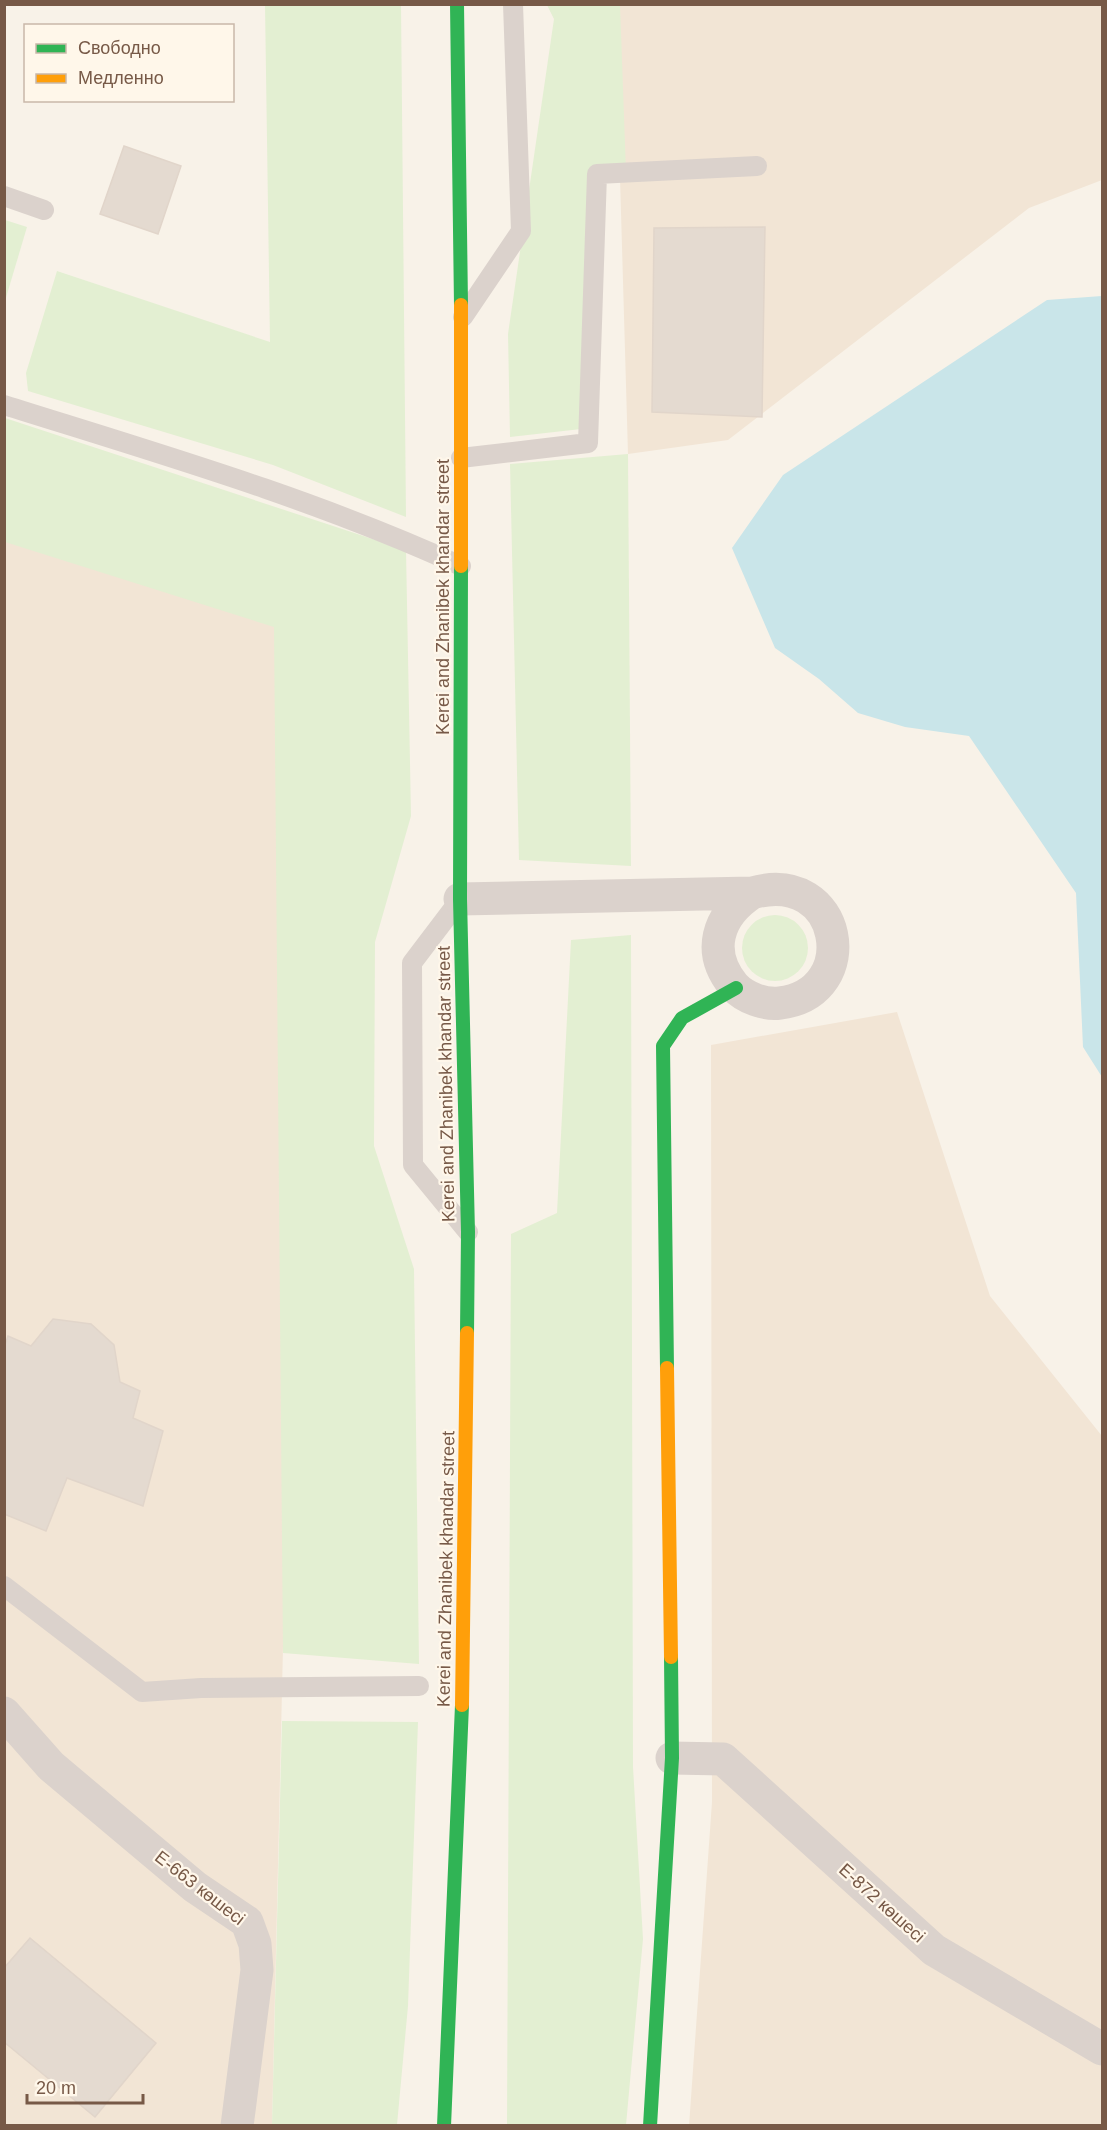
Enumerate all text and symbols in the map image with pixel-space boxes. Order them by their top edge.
legend [24,24,234,102]
text: Свободно [78,38,161,58]
text: Медленно [78,68,164,88]
street label: Kerei and Zhanibek khandar street [433,459,453,735]
street label: Kerei and Zhanibek khandar street [434,946,458,1222]
street label: Kerei and Zhanibek khandar street [434,1431,458,1707]
street label: Е-663 көшесі [151,1847,249,1929]
street label: Е-872 көшесі [835,1859,929,1947]
scale bar [27,2067,142,2105]
text: 20 m [36,2078,76,2098]

